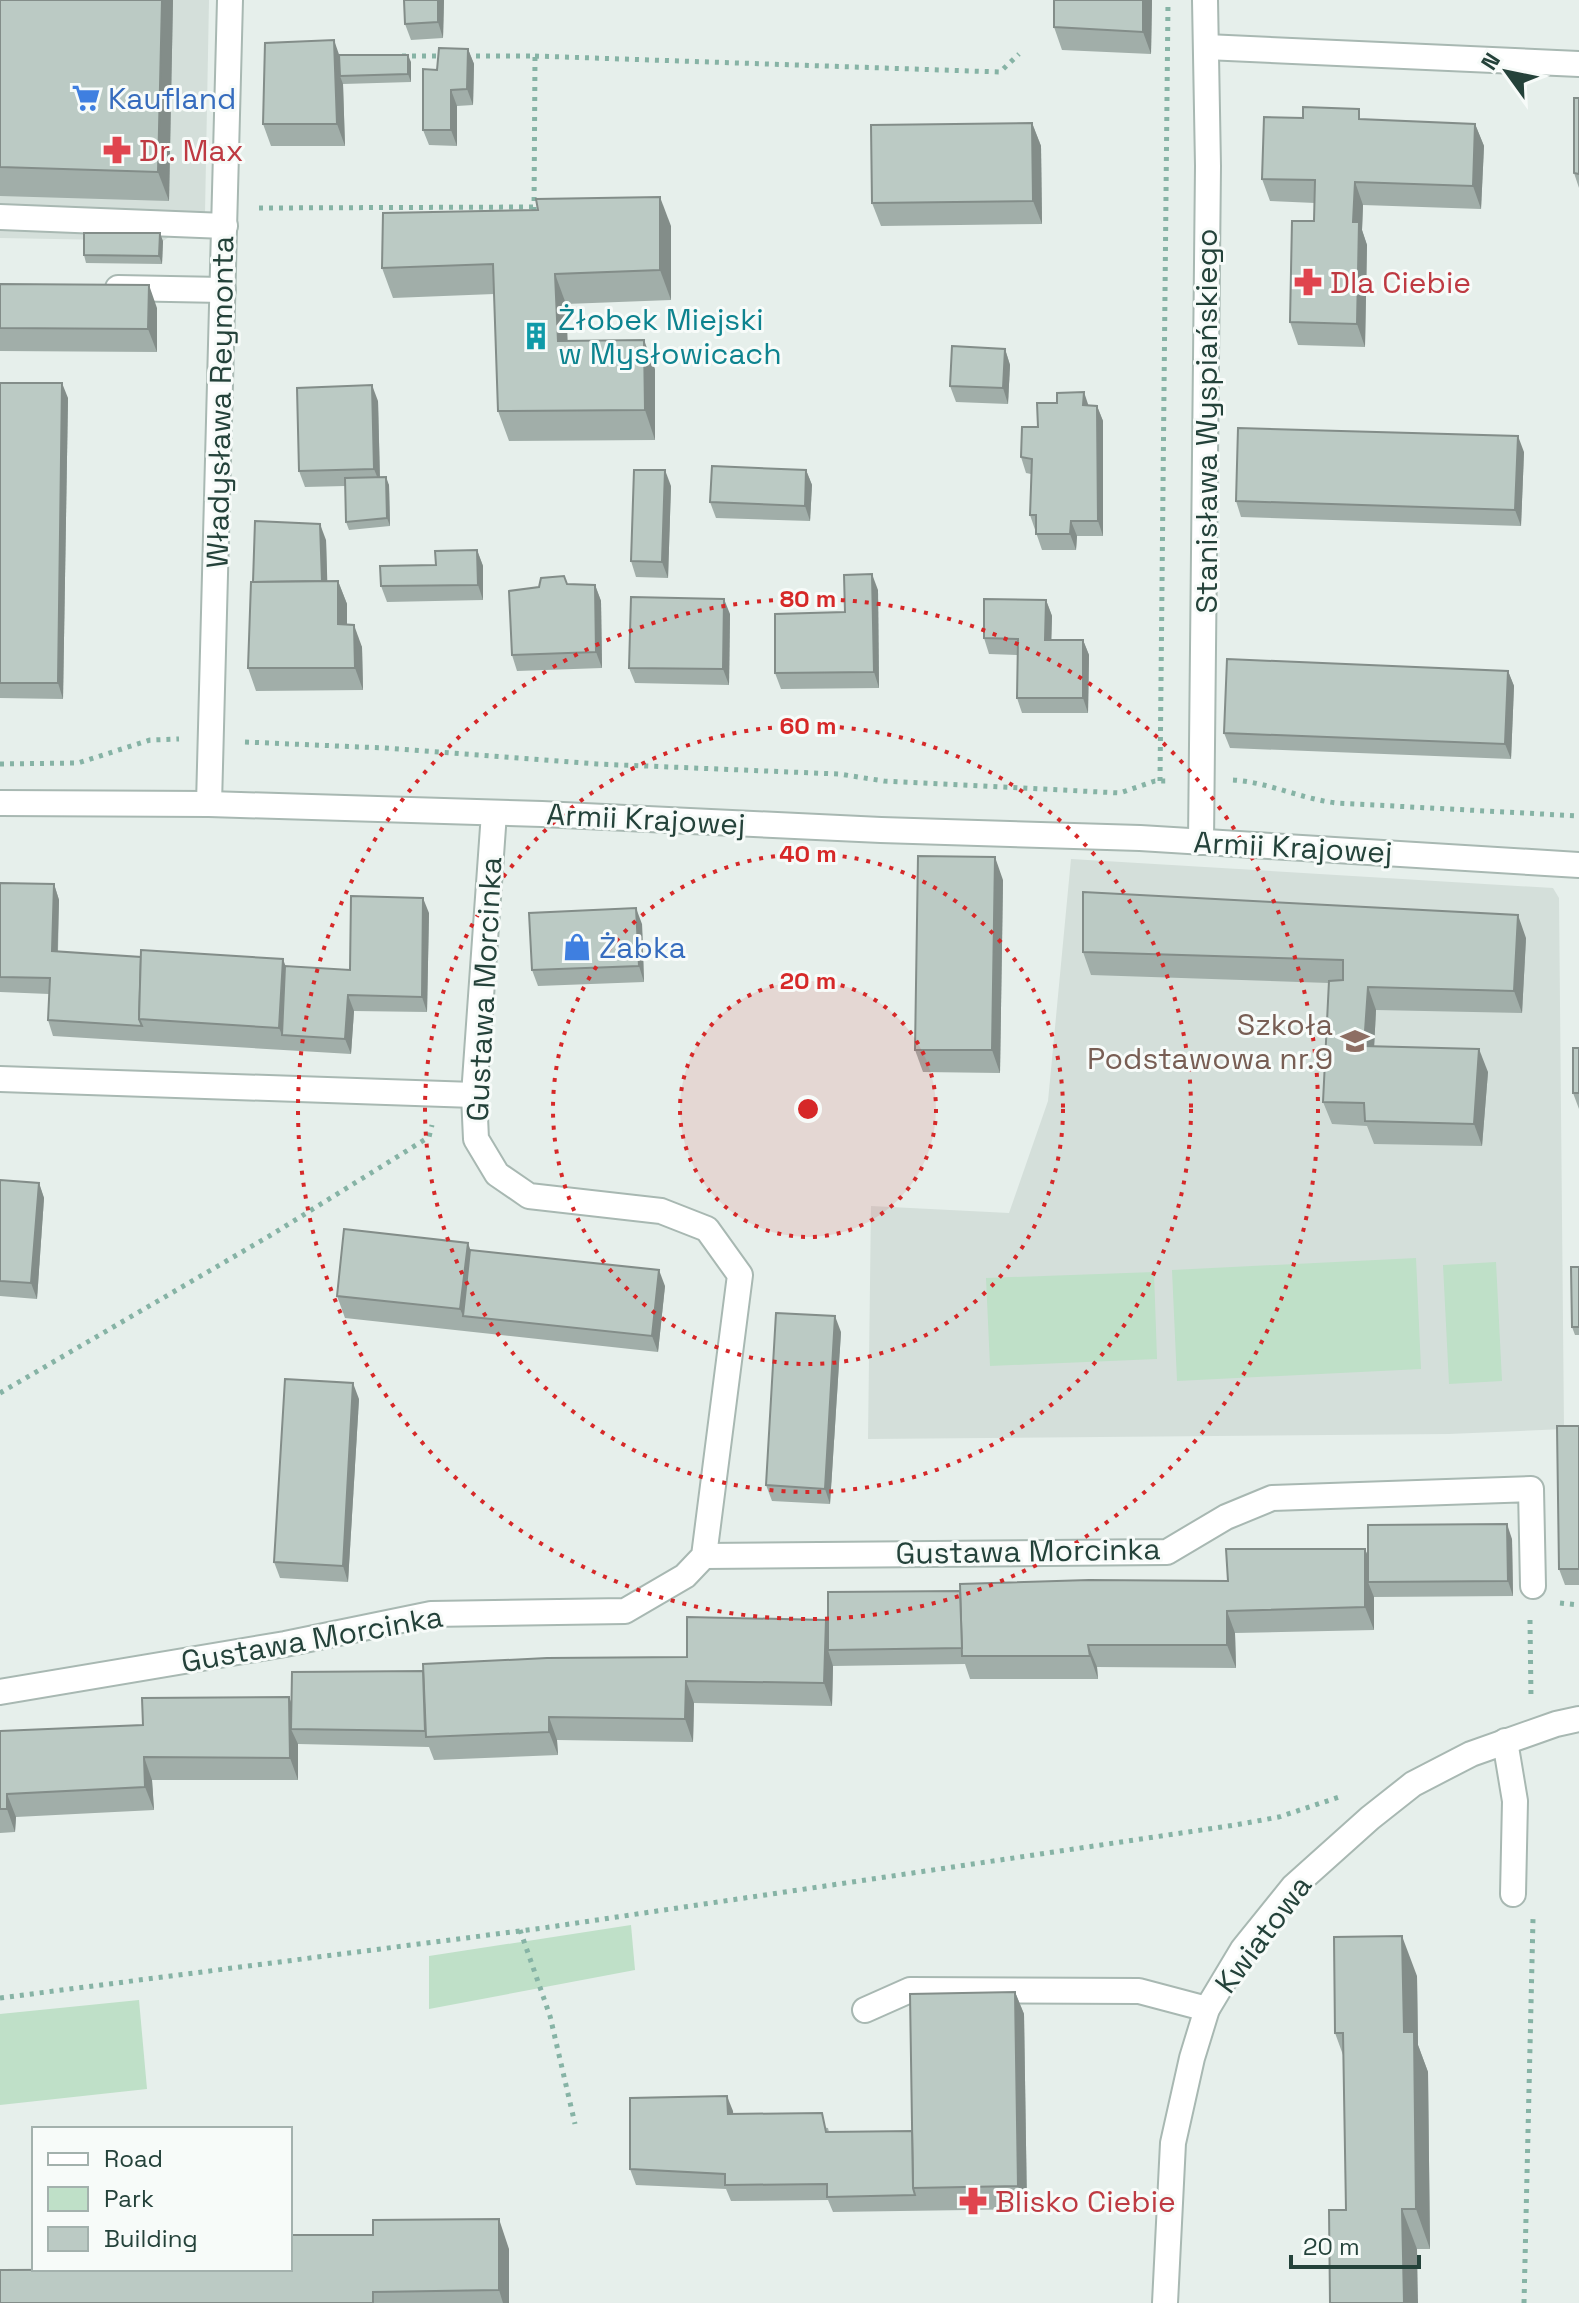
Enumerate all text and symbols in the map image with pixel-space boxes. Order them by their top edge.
north arrow [1467,32,1547,112]
text: N [1474,47,1506,75]
place label: Kaufland [108,79,236,118]
supermarket icon: Kaufland [71,83,101,113]
place label: Dr. Max [139,131,244,170]
pharmacy icon: Dr. Max [102,135,132,165]
street label: Stanisława Wyspiańskiego [1187,229,1226,613]
street label: Władysława Reymonta [198,235,242,569]
place label: Dla Ciebie [1330,263,1471,302]
pharmacy icon: Dla Ciebie [1293,267,1323,297]
place label: Żłobek Miejski w Mysłowicach [558,300,782,373]
building icon: Żłobek Miejski w Mysłowicach [521,321,551,351]
text: 80 m [780,583,836,614]
text: 60 m [780,710,836,741]
street label: Armii Krajowej [545,794,747,844]
street label: Armii Krajowej [1192,822,1394,872]
text: 40 m [779,838,837,869]
street label: Gustawa Morcinka [458,856,510,1122]
place label: Żabka [599,928,686,967]
shop icon: Żabka [562,932,592,962]
text: 20 m [780,965,836,996]
place label: Szkoła Podstawowa nr.9 [1087,1005,1333,1078]
school or university icon: Szkoła Podstawowa nr.9 [1340,1026,1370,1056]
centre of rings [794,1095,822,1123]
street label: Gustawa Morcinka [895,1529,1161,1573]
street label: Gustawa Morcinka [178,1597,446,1681]
street label: Kwiatowa [1206,1867,1320,2001]
legend [32,2127,292,2271]
text: Road [104,2143,163,2174]
place label: Blisko Ciebie [995,2182,1176,2221]
text: Park [104,2183,154,2214]
pharmacy icon: Blisko Ciebie [958,2186,988,2216]
scale bar [1291,2219,1419,2269]
text: Building [104,2223,198,2254]
text: 20 m [1303,2231,1360,2262]

